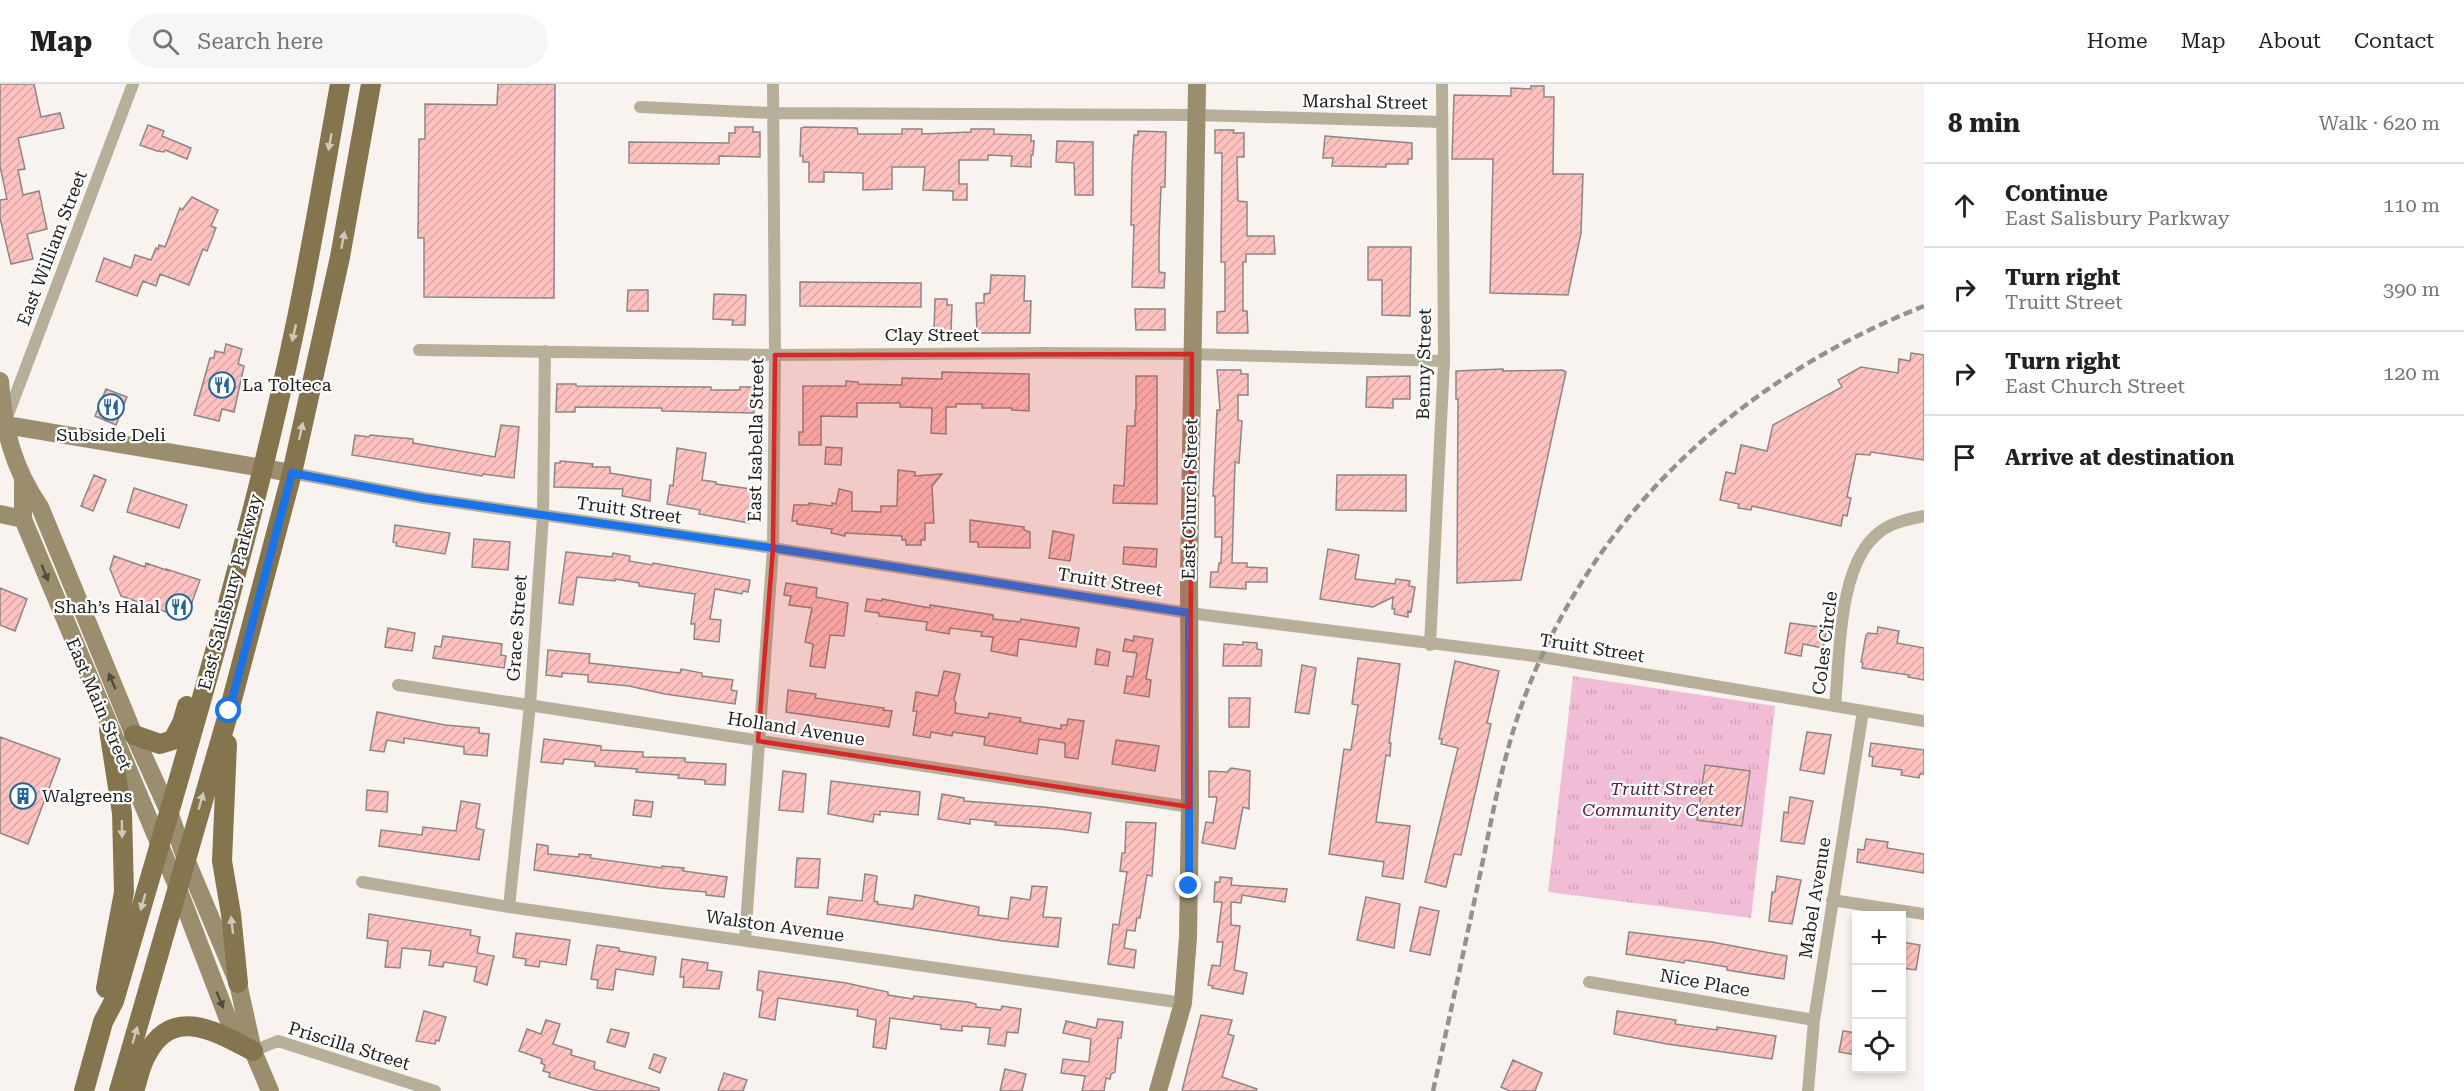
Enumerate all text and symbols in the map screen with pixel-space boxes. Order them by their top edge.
search box [128,14,548,68]
text: Map [30,25,92,58]
icon: search [149,25,182,58]
text: Search here [197,29,323,54]
text: Home [2087,29,2148,53]
text: Map [2181,29,2226,53]
text: About [2259,29,2321,53]
text: Contact [2354,29,2434,53]
street label: Marshal Street [1302,90,1428,113]
text: 8 min [1948,108,2020,138]
text: Walk · 620 m [2319,111,2440,135]
one-way arrow [325,132,334,151]
street label: East William Street [12,167,91,328]
text: Continue [2005,181,2108,206]
icon: ahead [1948,189,1981,222]
text: 110 m [2383,193,2440,217]
text: East Salisbury Parkway [2005,206,2229,230]
one-way arrow [339,231,348,250]
text: Turn right [2005,265,2120,290]
icon: right [1948,273,1981,306]
text: 390 m [2383,277,2440,301]
text: Truitt Street [2005,290,2123,314]
street label: Benny Street [1412,308,1435,420]
one-way arrow [288,324,298,342]
street label: Clay Street [885,324,980,345]
text: Turn right [2005,349,2120,374]
street label: East Isabella Street [744,357,767,522]
icon: right [1948,357,1981,390]
text: 120 m [2383,361,2440,385]
restaurant icon: La Tolteca [207,370,237,400]
place label: La Tolteca [242,374,332,395]
text: East Church Street [2005,374,2185,398]
restaurant icon: Subside Deli [96,392,126,422]
street label: East Church Street [1178,418,1201,580]
one-way arrow [297,421,307,440]
place label: Subside Deli [56,424,166,445]
icon: arrive [1948,441,1981,474]
text: Arrive at destination [2005,445,2234,470]
street label: East Salisbury Parkway [193,491,266,692]
street label: Truitt Street [575,492,683,527]
street label: Truitt Street [1056,563,1164,600]
one-way arrow [40,564,50,582]
street label: Grace Street [502,574,531,682]
street label: Coles Circle [1808,590,1841,696]
restaurant icon: Shah’s Halal [164,592,194,622]
place label: Shah’s Halal [54,596,160,617]
street label: Truitt Street [1538,629,1646,666]
street label: East Main Street [62,635,137,773]
one-way arrow [107,672,117,690]
route start [215,697,241,723]
street label: Holland Avenue [726,707,866,750]
park label: Truitt Street Community Center [1582,778,1742,820]
building icon: Walgreens [8,781,38,811]
place label: Walgreens [42,785,132,806]
one-way arrow [197,792,206,810]
one-way arrow [118,820,127,839]
street label: Mabel Avenue [1795,836,1834,960]
route end [1175,872,1201,898]
one-way arrow [138,893,147,911]
street label: Walston Avenue [704,905,846,946]
map controls [1852,911,1906,1073]
button: + [1852,911,1906,965]
one-way arrow [228,915,237,934]
street label: Nice Place [1658,964,1752,1001]
button: − [1852,965,1906,1019]
one-way arrow [216,991,225,1009]
street label: Priscilla Street [286,1017,413,1074]
button: locate [1852,1019,1906,1073]
one-way arrow [131,1026,140,1044]

